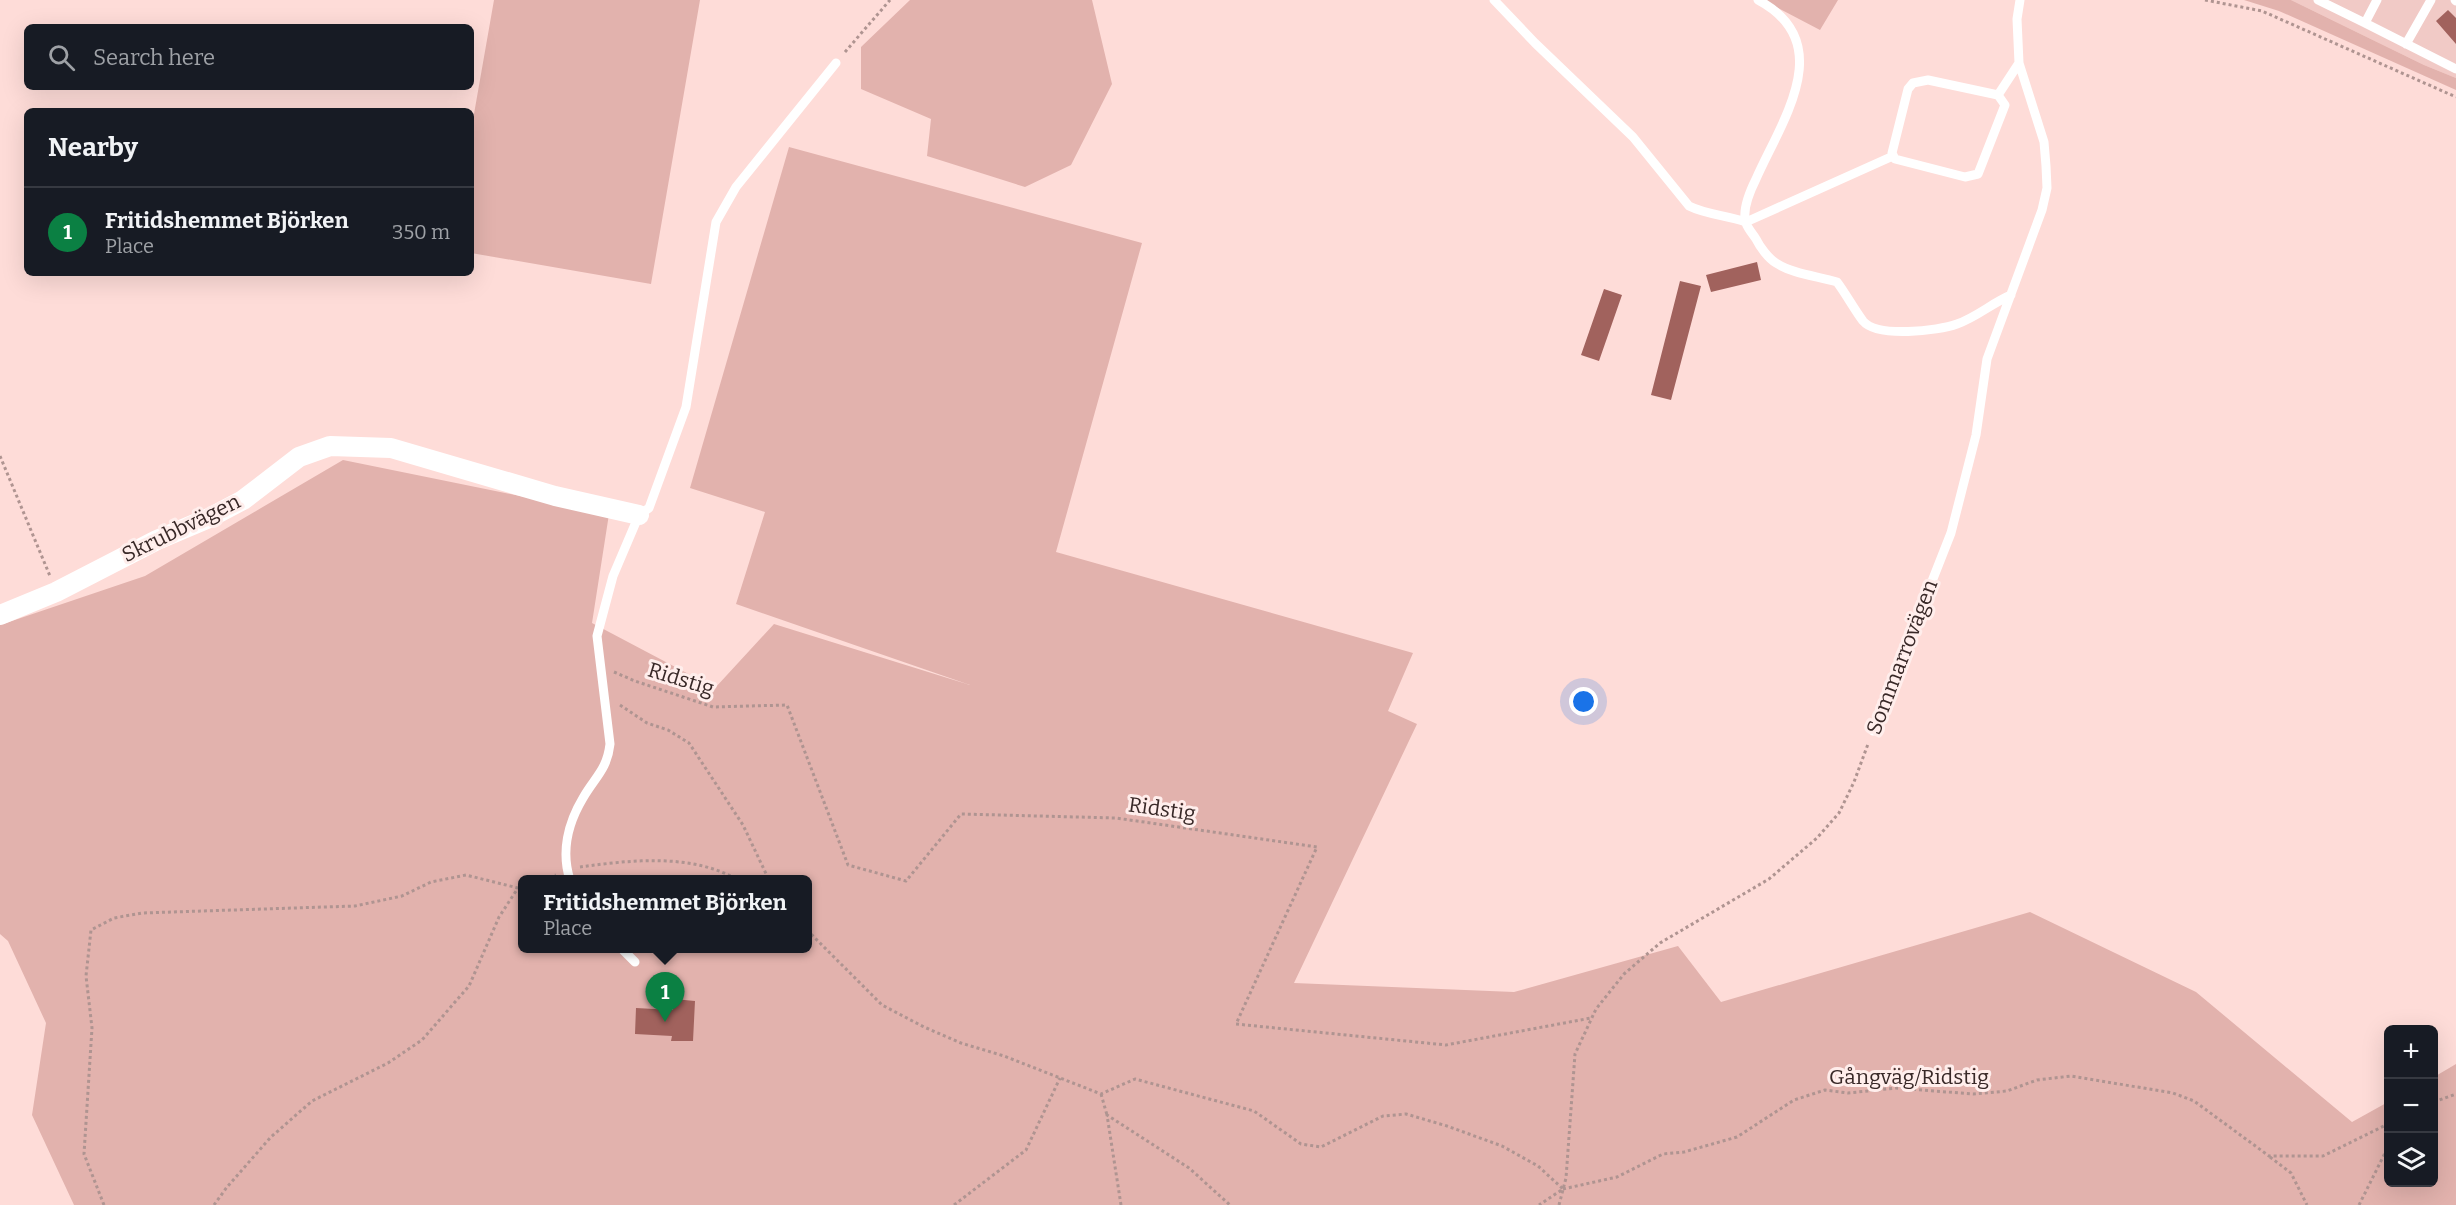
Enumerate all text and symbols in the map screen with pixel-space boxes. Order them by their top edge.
search box [24,24,474,90]
icon: search [45,41,78,74]
text: Search here [93,44,215,71]
text: Nearby [48,132,138,163]
text: Fritidshemmet Björken [105,207,349,234]
text: 1 [63,220,72,244]
text: 350 m [392,220,450,244]
text: Place [105,234,154,258]
street label: Skrubbvägen [117,488,245,568]
street label: Sommarrovägen [1861,576,1943,738]
street label: Ridstig [645,657,718,701]
your location [1569,687,1598,716]
street label: Ridstig [1127,791,1198,827]
popup [518,875,812,953]
text: Fritidshemmet Björken [543,889,787,916]
text: Place [543,916,592,940]
pin: 1 [646,972,684,1022]
map controls [2384,1025,2438,1187]
button: + [2384,1025,2438,1079]
street label: Gångväg/Ridstig [1829,1064,1989,1090]
button: − [2384,1079,2438,1133]
button: layers [2384,1133,2438,1187]

